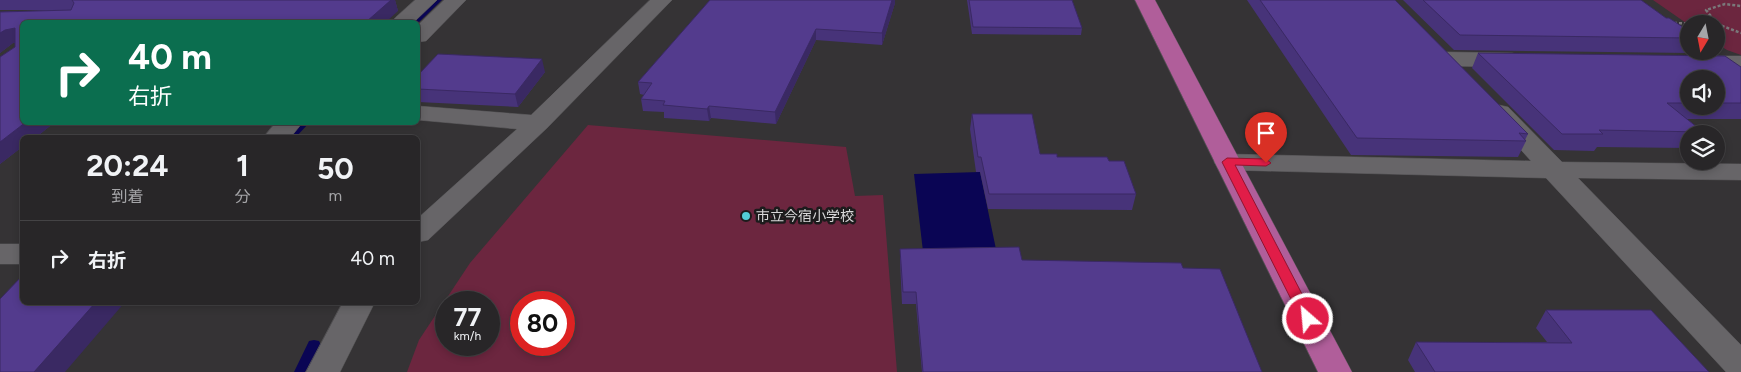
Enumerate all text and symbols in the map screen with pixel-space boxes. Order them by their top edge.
north arrow [1680,15,1725,60]
map controls [1680,15,1725,170]
text: 40 m [128,36,212,78]
icon: right [45,40,110,105]
button: sound [1680,70,1725,115]
text: 右折 [128,83,172,110]
pin [1245,112,1287,163]
icon: arrive [1252,119,1280,147]
button: layers [1680,125,1725,170]
text: 20:24 [86,147,168,184]
text: 1 [236,147,249,184]
text: 50 [317,150,354,187]
text: m [329,186,342,205]
text: 到着 [111,187,143,206]
text: 分 [235,187,251,206]
place label: 市立今宿小学校 [756,208,854,225]
marker: 市立今宿小学校 [740,210,752,222]
icon: right [45,244,73,272]
text: 40 m [350,247,395,270]
text: 右折 [88,249,126,272]
speed limit sign: 80 [510,291,575,356]
position arrow [1281,292,1333,344]
text: 77 [454,302,481,332]
text: km/h [454,329,481,343]

